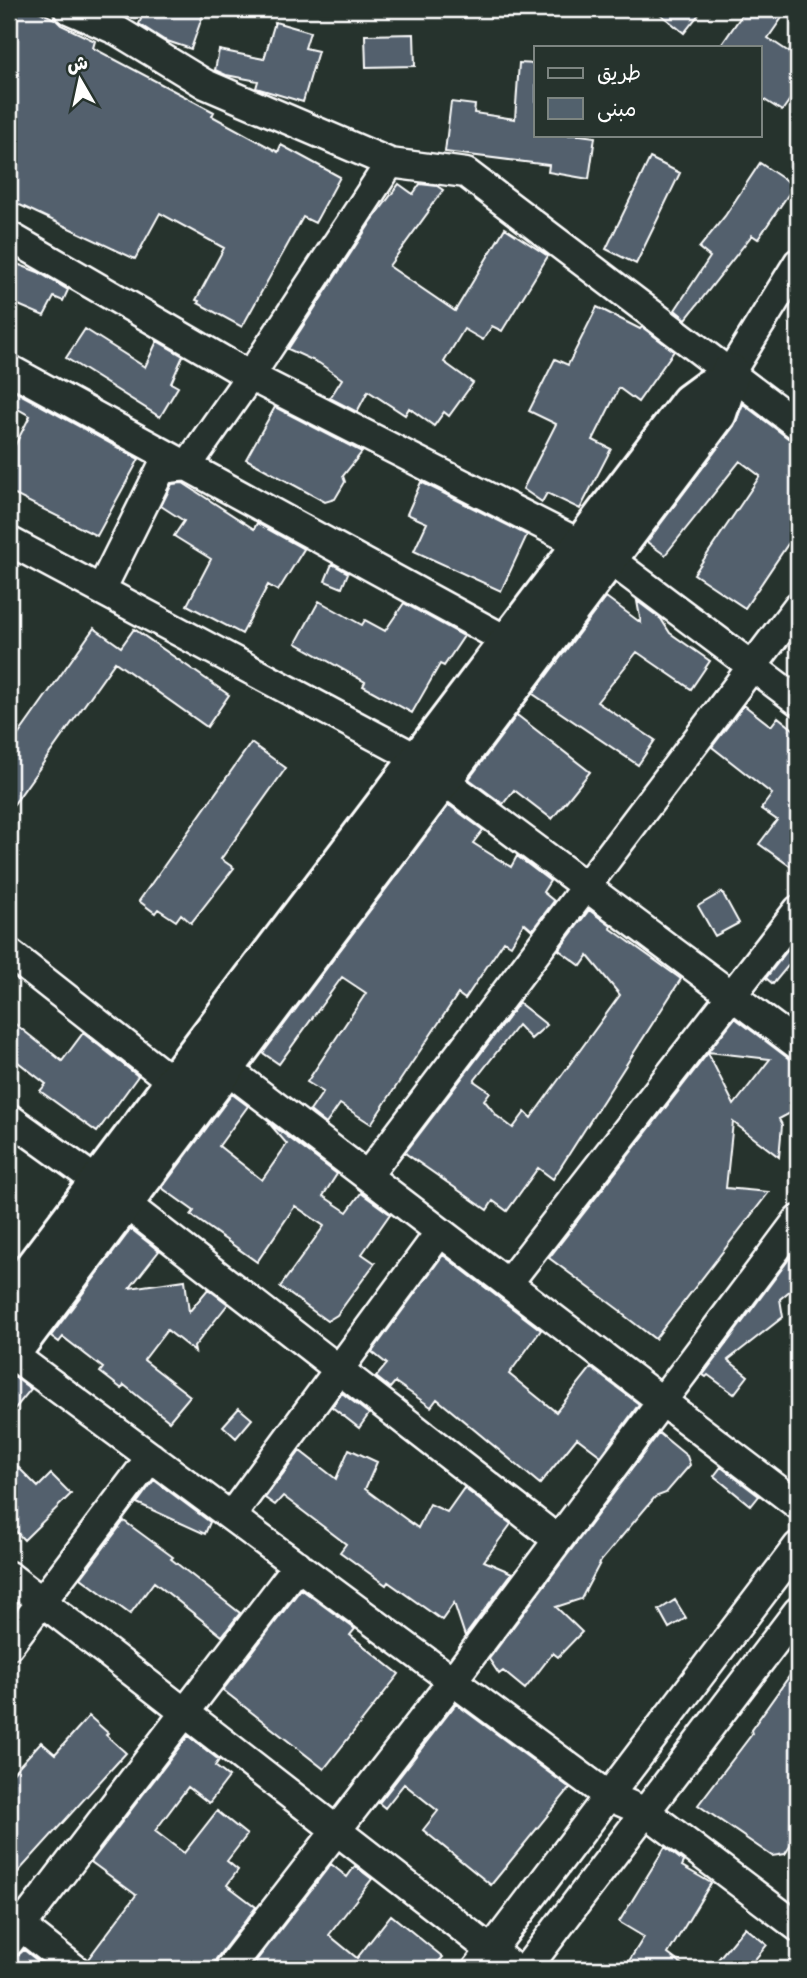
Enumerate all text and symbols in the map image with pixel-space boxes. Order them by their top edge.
north arrow [46,46,116,116]
legend [534,46,762,136]
text: ش [65,49,90,77]
text: طريق [597,58,641,85]
text: مبنى [597,94,636,123]

